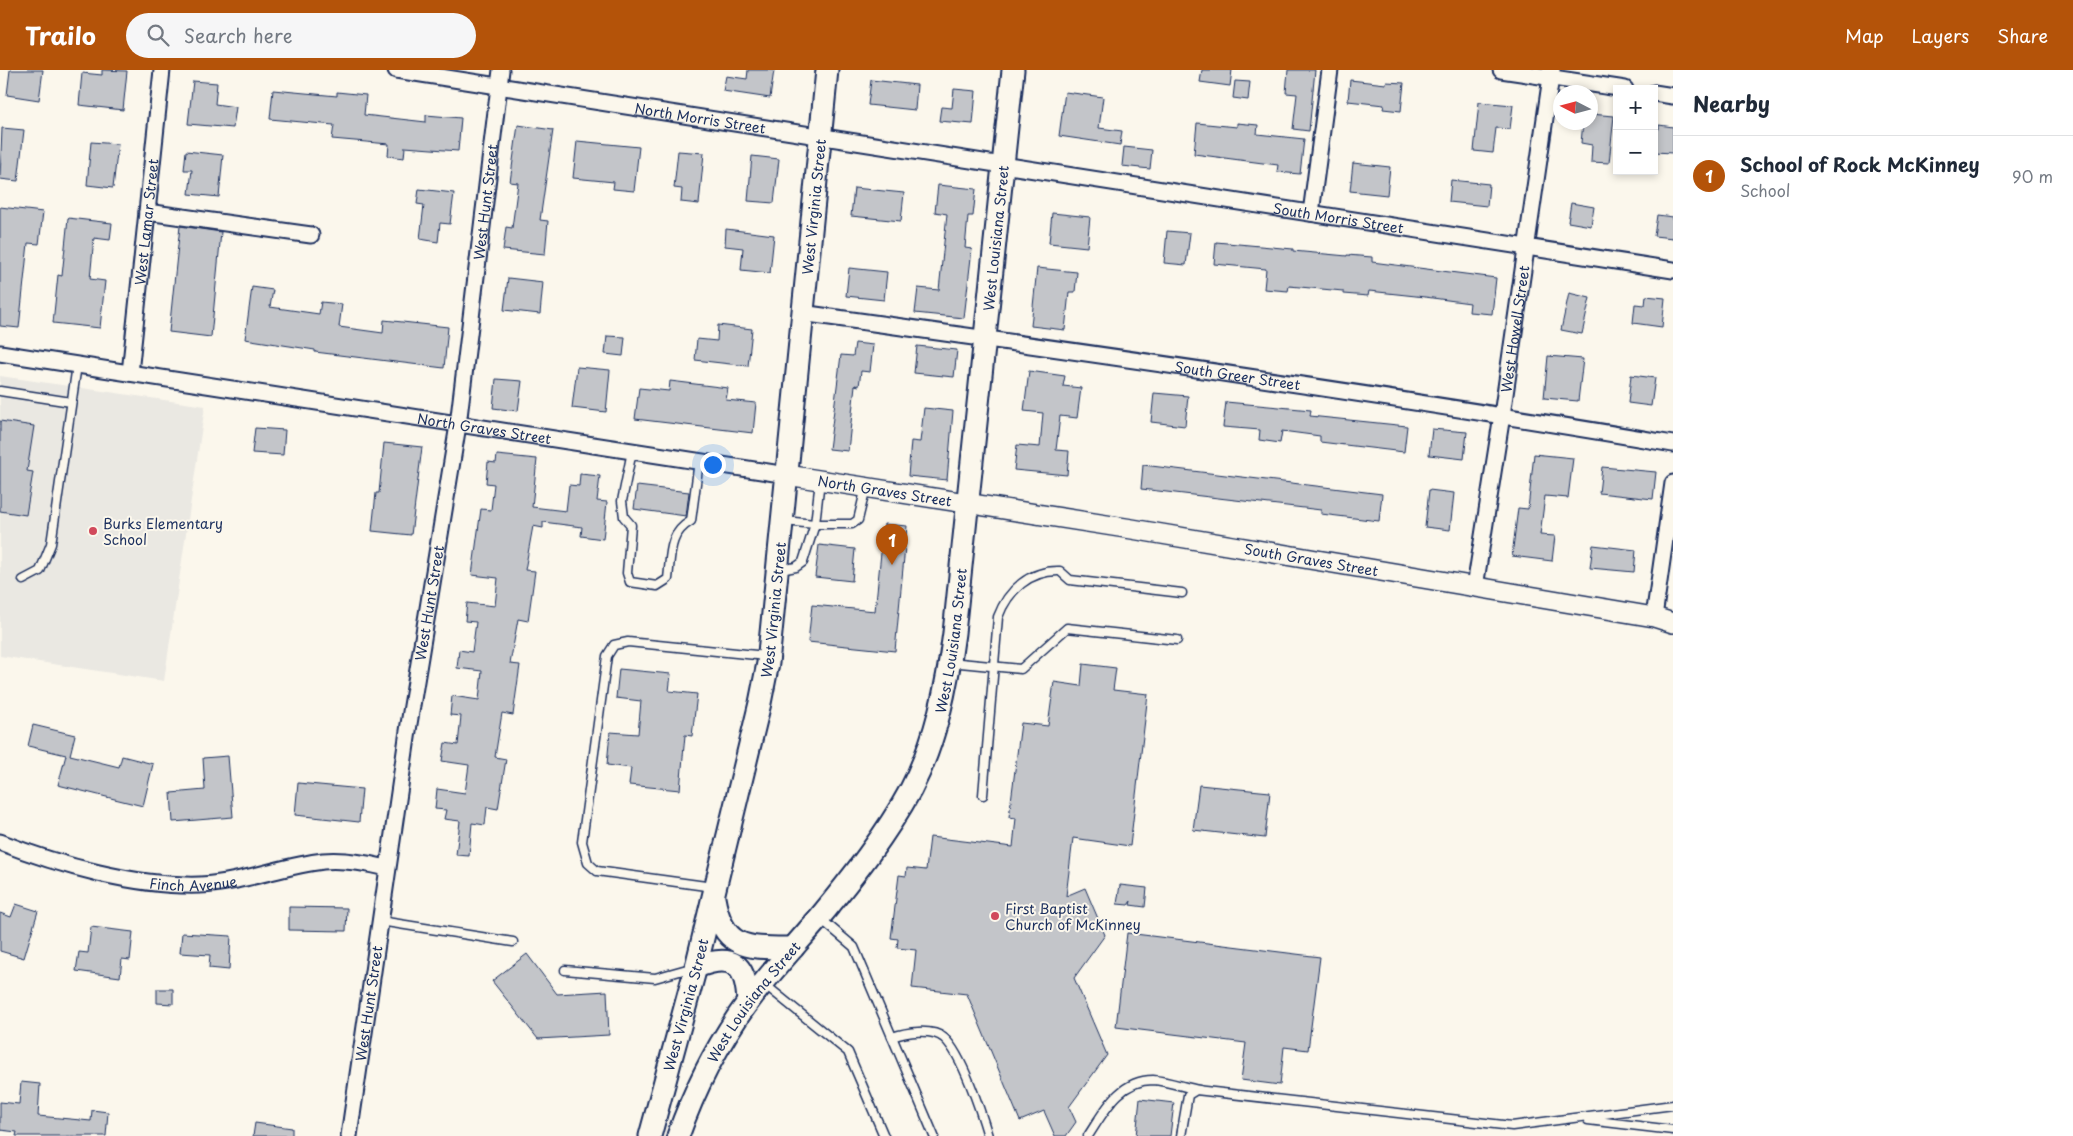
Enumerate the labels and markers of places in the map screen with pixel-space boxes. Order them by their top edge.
place label: Burks Elementary School [103,513,223,550]
pin: 1 [876,524,908,565]
marker: Burks Elementary School [87,525,99,537]
place label: First Baptist Church of McKinney [1005,898,1141,935]
marker: First Baptist Church of McKinney [989,910,1001,922]

